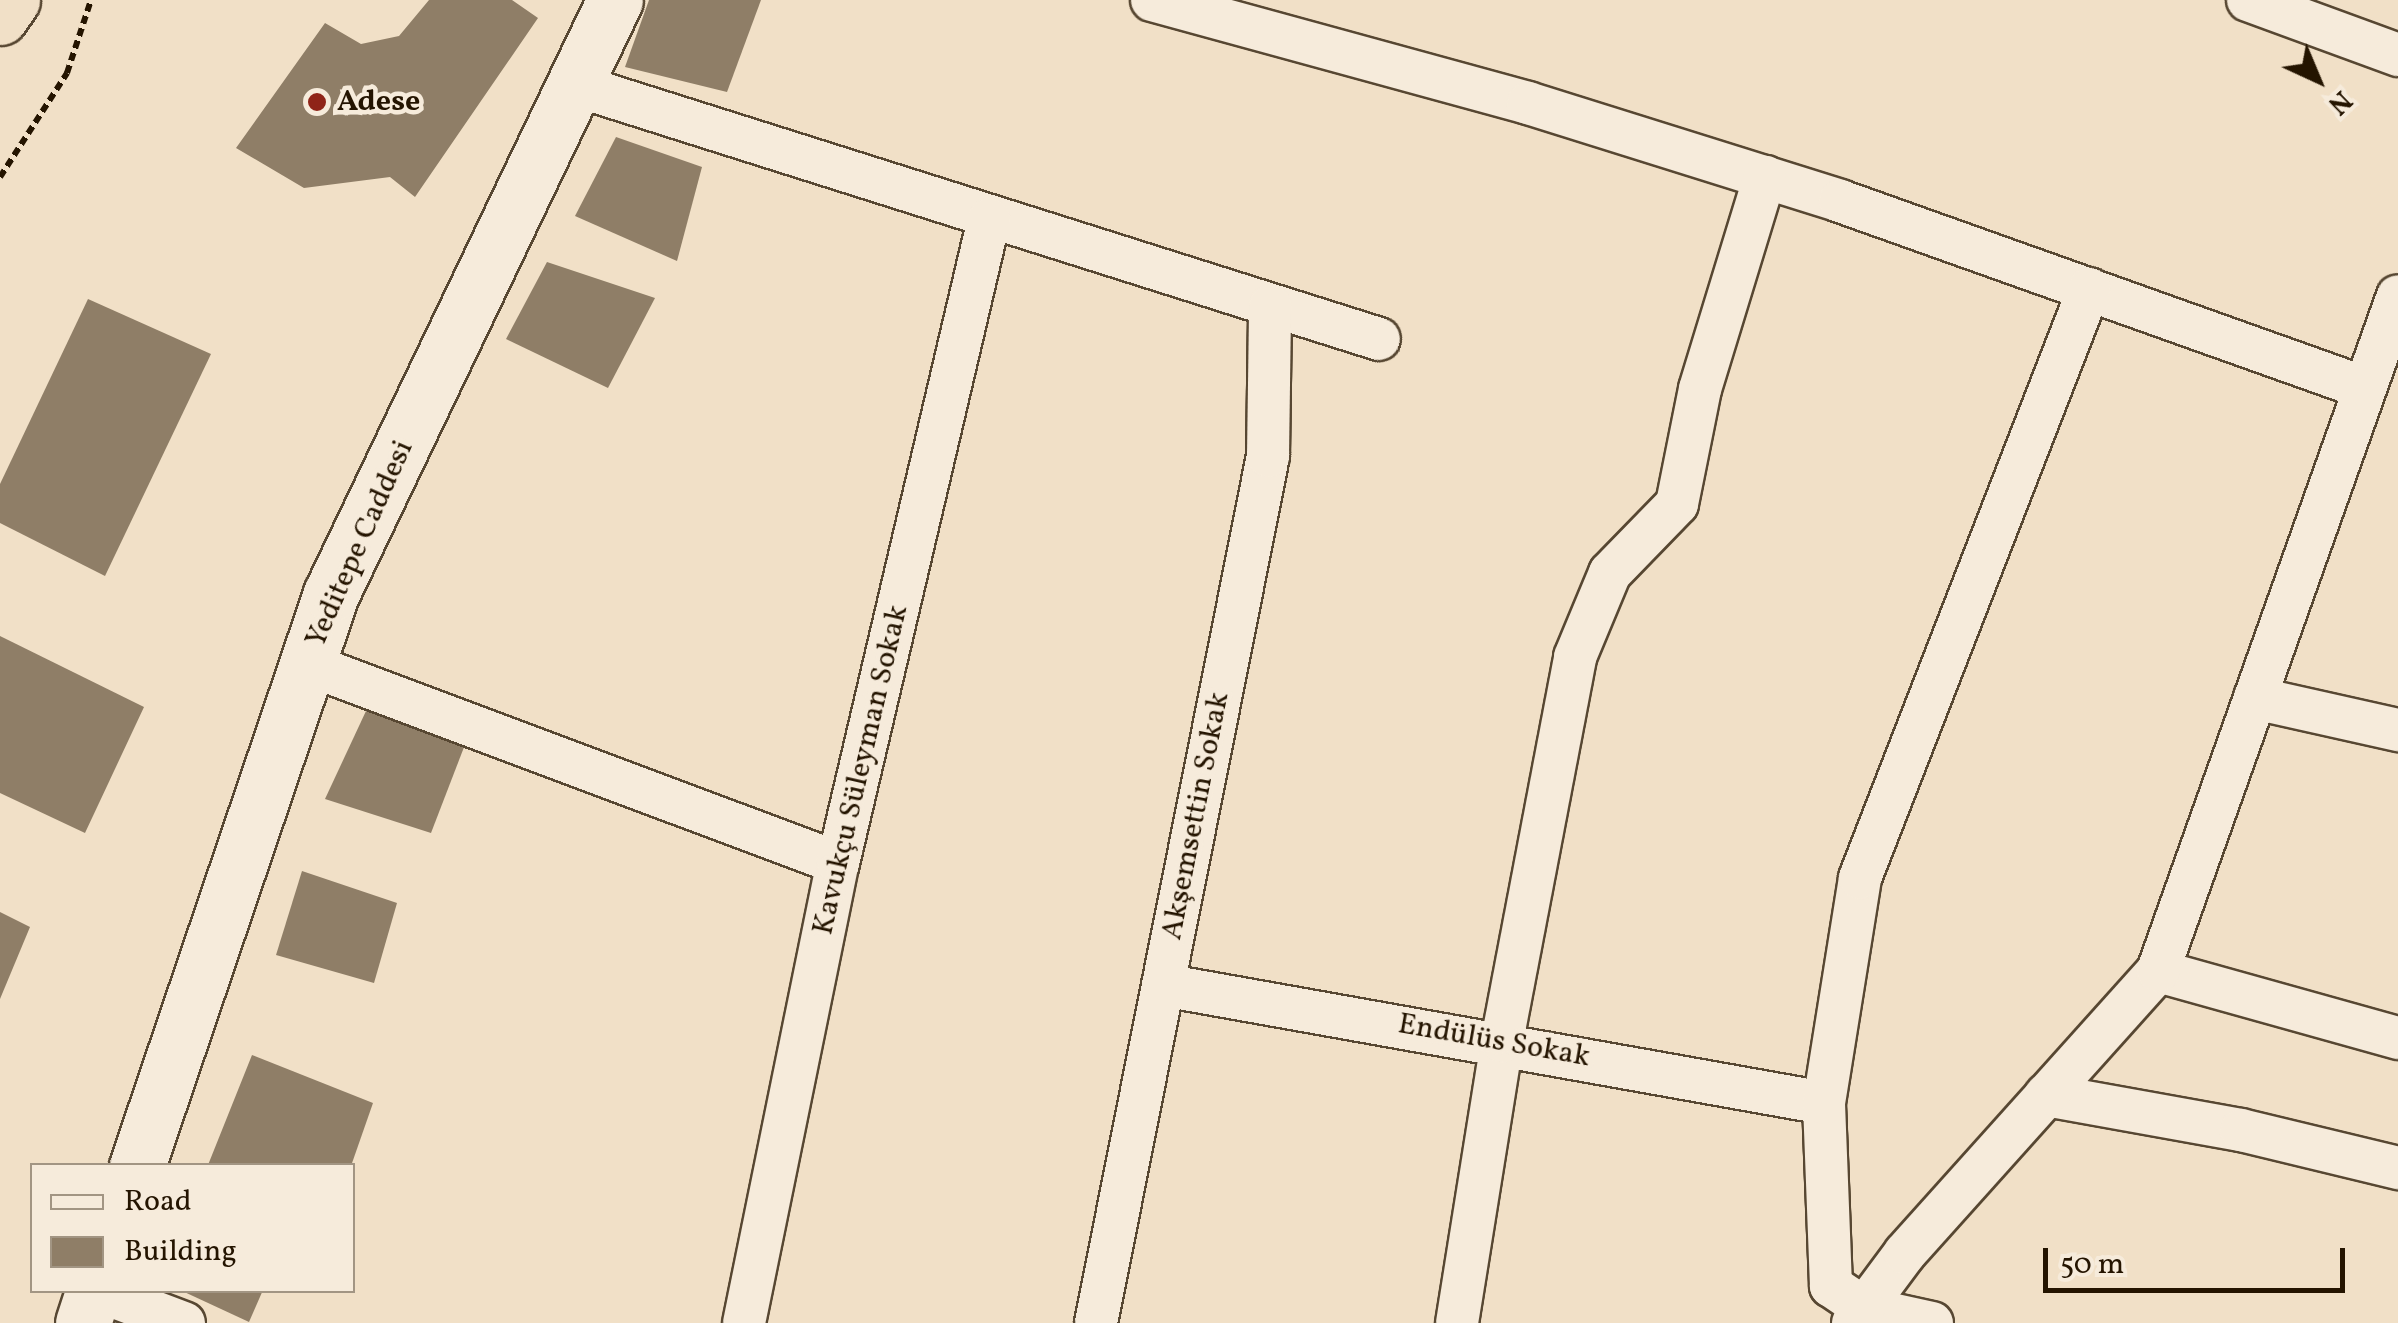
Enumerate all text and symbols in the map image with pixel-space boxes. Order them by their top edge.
north arrow [2268,30,2368,130]
text: N [2318,81,2360,123]
place label: Adese [337,84,420,120]
marker: Adese [306,91,328,113]
street label: Yeditepe Caddesi [298,435,422,653]
street label: Kavukçu Süleyman Sokak [806,602,916,938]
street label: Akşemsettin Sokak [1154,689,1238,943]
street label: Endülüs Sokak [1395,1006,1593,1076]
legend [30,1163,355,1293]
text: Road [124,1181,192,1223]
scale bar [2048,1228,2350,1290]
text: Building [124,1231,237,1273]
text: 50 m [2060,1244,2124,1286]

